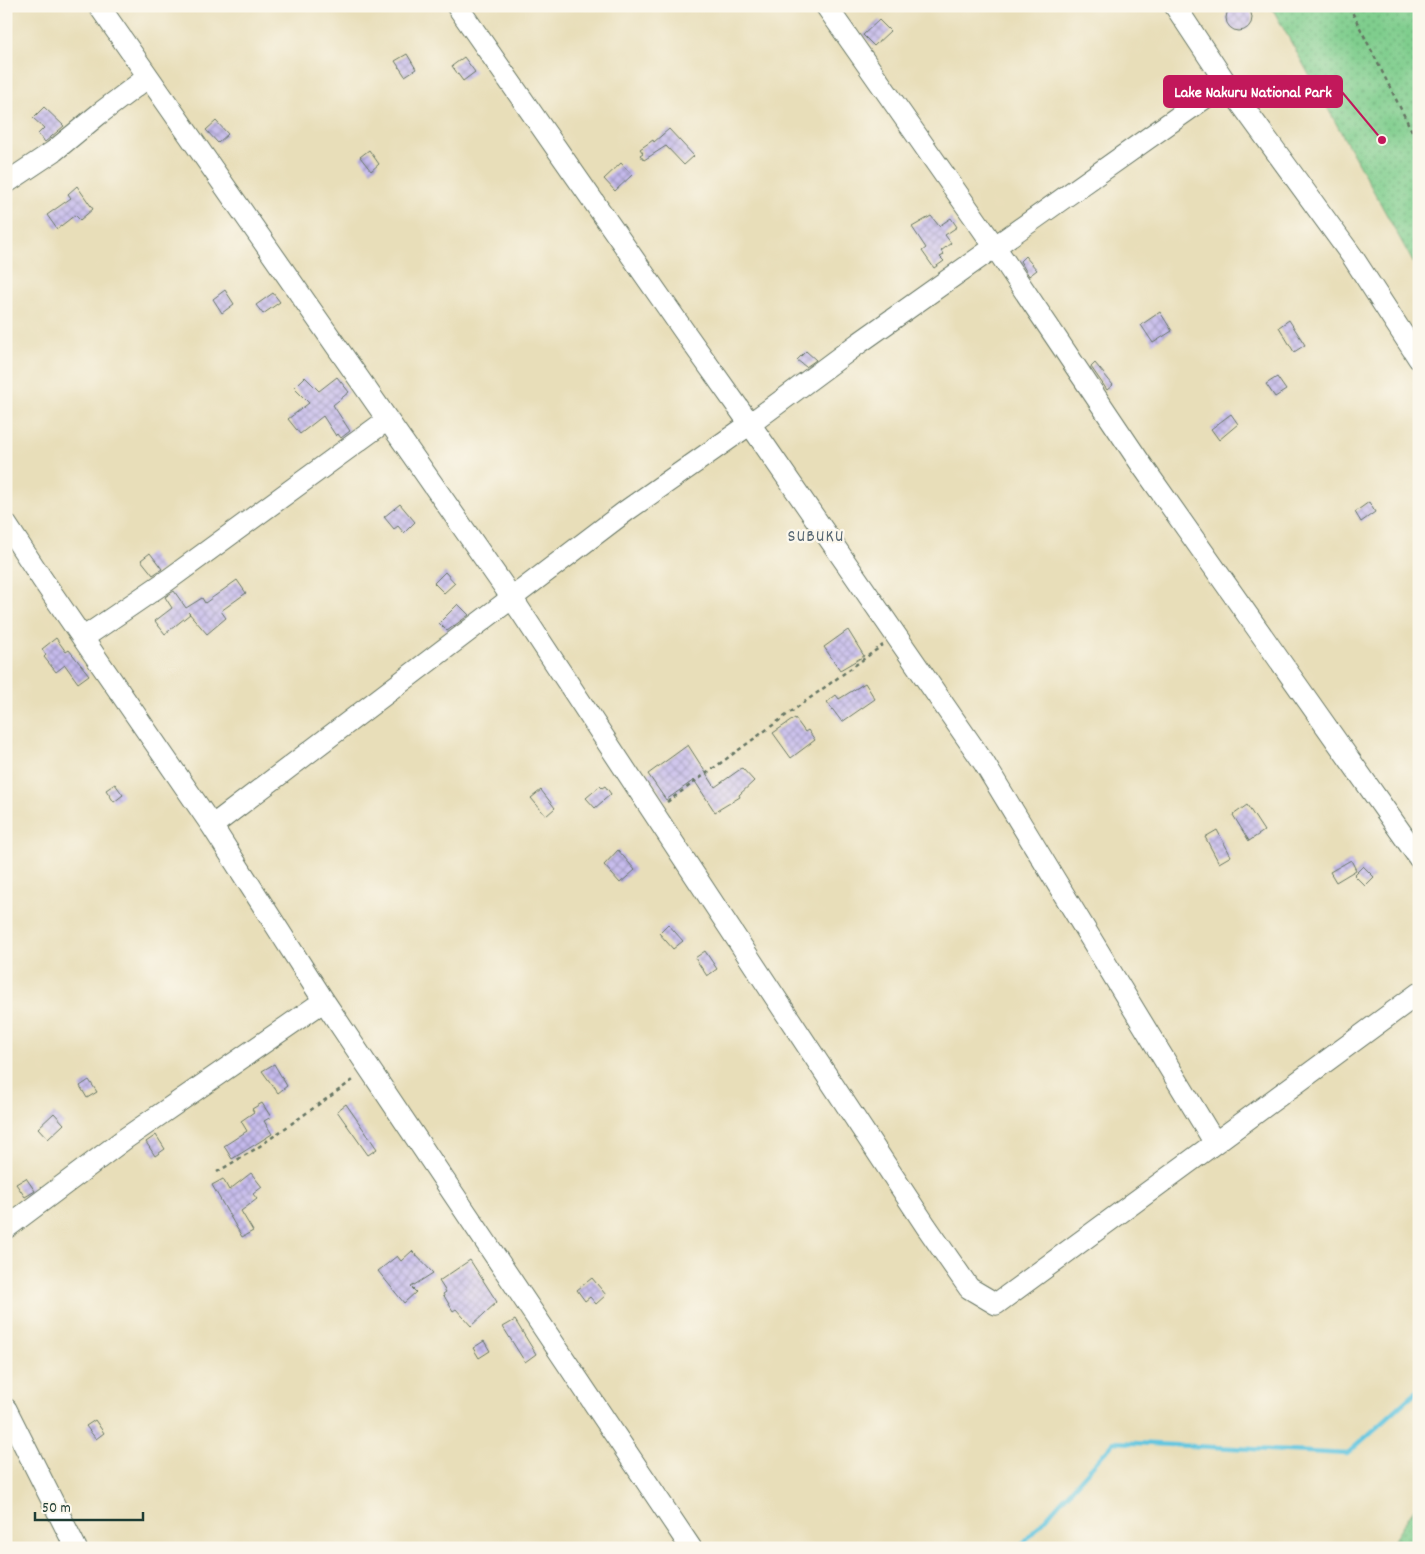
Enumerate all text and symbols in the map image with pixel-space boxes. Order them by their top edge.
callout: Lake Nakuru National Park [1164,76,1342,107]
text: Lake Nakuru National Park [1174,82,1332,105]
district label: SUBUKU [788,525,844,550]
scale bar [35,1489,142,1521]
text: 50 m [42,1498,71,1520]

